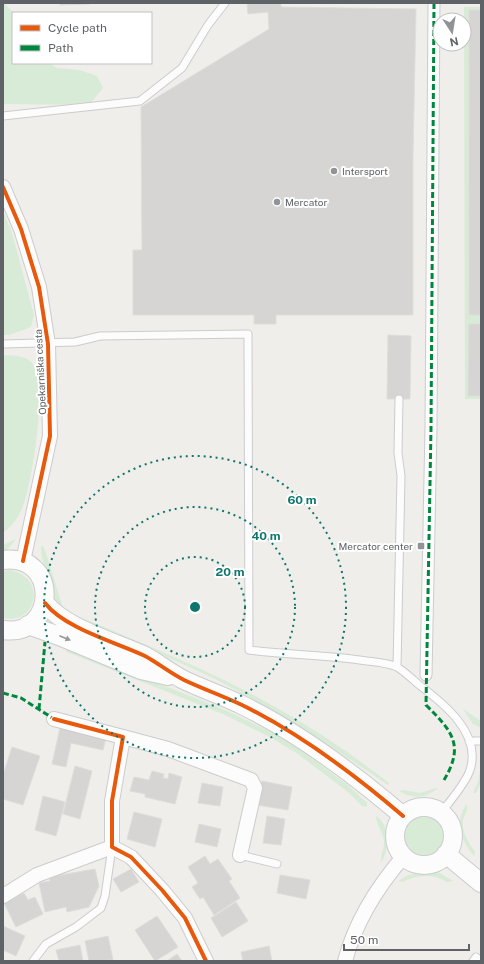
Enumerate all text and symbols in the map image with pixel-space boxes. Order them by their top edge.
legend [12,12,152,64]
north arrow [432,12,472,52]
text: Cycle path [48,21,107,35]
text: N [449,35,460,49]
text: Path [48,41,74,55]
place label: Intersport [342,165,388,177]
marker: Intersport [329,166,339,176]
place label: Mercator [285,196,327,208]
marker: Mercator [272,197,282,207]
street label: Opekarniška cesta [32,329,48,415]
text: 60 m [287,493,317,507]
text: 40 m [251,529,281,543]
place label: Mercator center [338,540,413,552]
marker: Mercator center [416,541,426,551]
text: 20 m [216,565,245,579]
centre of rings [188,600,202,614]
one-way arrow [60,635,71,641]
scale bar [344,926,469,952]
text: 50 m [350,933,378,947]

